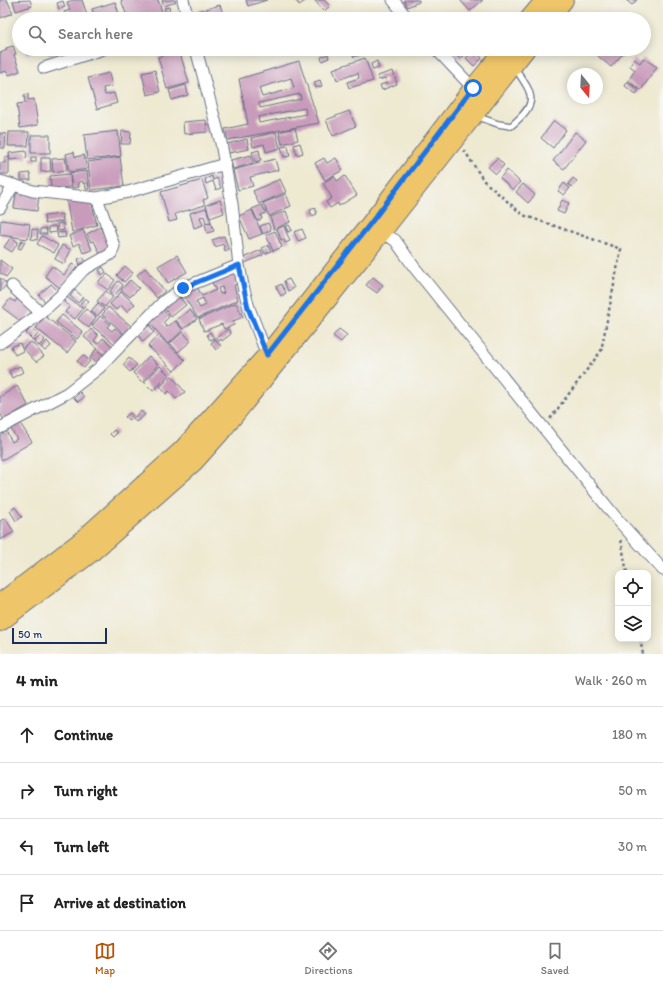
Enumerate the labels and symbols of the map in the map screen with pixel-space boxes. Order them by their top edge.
north arrow [567,68,603,104]
route start [464,79,482,97]
route end [174,279,192,297]
scale bar [12,626,107,645]

